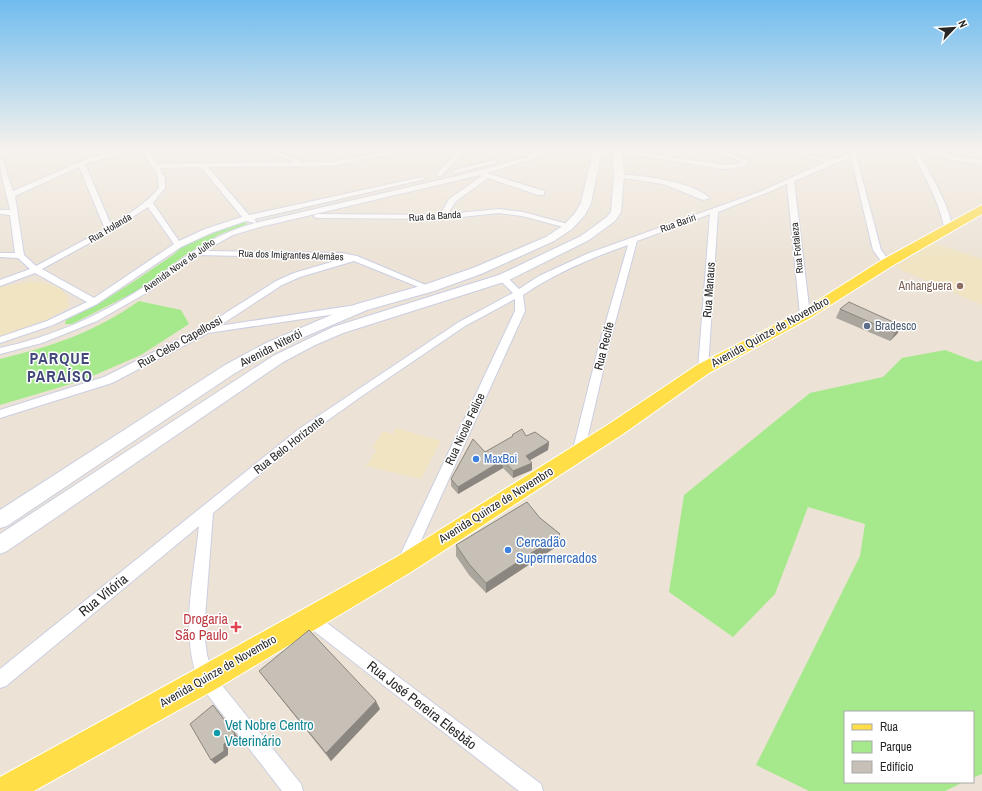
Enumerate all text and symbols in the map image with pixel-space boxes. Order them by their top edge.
north arrow [934,8,974,48]
text: N [955,18,971,30]
street label: Rua da Banda [408,208,462,224]
street label: Rua Holanda [86,210,134,246]
street label: Rua Bariri [658,211,698,235]
street label: Rua Fortaleza [788,221,806,274]
street label: Avenida Nove de Julho [140,235,218,295]
street label: Rua dos Imigrantes Alemães [238,247,344,263]
street label: Rua Manaus [699,262,719,318]
place label: Anhanguera [897,278,953,294]
marker: Anhanguera [955,281,965,291]
street label: Avenida Quinze de Novembro [707,293,832,372]
street label: Rua Celso Capellossi [135,312,225,372]
place label: Bradesco [875,318,917,334]
street label: Rua Recife [590,320,618,372]
marker: Bradesco [862,321,872,331]
street label: Avenida Niterói [236,325,305,371]
district label: PARQUE PARAÍSO [27,347,93,387]
street label: Rua Nicole Felice [441,390,489,468]
street label: Rua Belo Horizonte [250,412,328,478]
place label: MaxBoi [484,451,517,467]
marker: MaxBoi [471,454,481,464]
street label: Avenida Quinze de Novembro [435,463,556,547]
place label: Cercadão Supermercados [516,533,597,567]
marker: Cercadão Supermercados [503,545,513,555]
street label: Rua Vitória [75,569,132,620]
place label: Drogaria São Paulo [175,610,229,644]
marker: Drogaria São Paulo [231,622,241,632]
street label: Avenida Quinze de Novembro [156,631,279,711]
street label: Rua José Pereira Elesbão [364,657,480,753]
legend [844,711,974,783]
place label: Vet Nobre Centro Veterinário [225,716,314,750]
text: Rua [880,719,899,735]
marker: Vet Nobre Centro Veterinário [212,728,222,738]
text: Parque [880,739,912,755]
text: Edifício [880,759,913,775]

